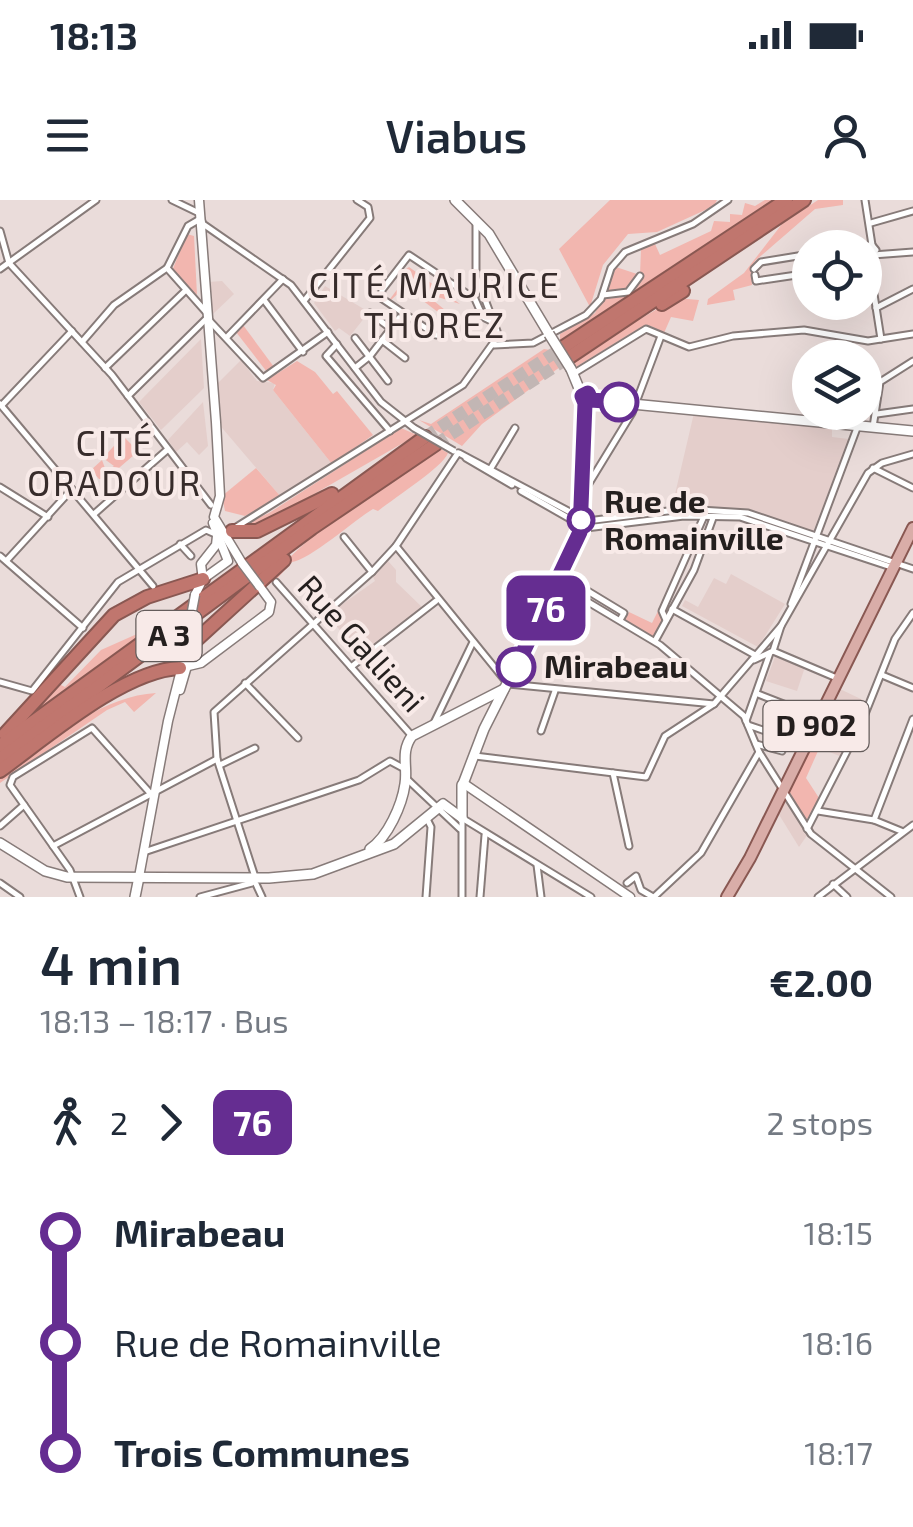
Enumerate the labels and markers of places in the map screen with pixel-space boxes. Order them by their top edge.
unlabelled marker [600,383,638,421]
place label: Rue de Romainville [604,481,784,556]
marker: Rue de Romainville [568,507,594,533]
place label: Mirabeau [544,646,688,684]
marker: Mirabeau [497,648,535,686]

